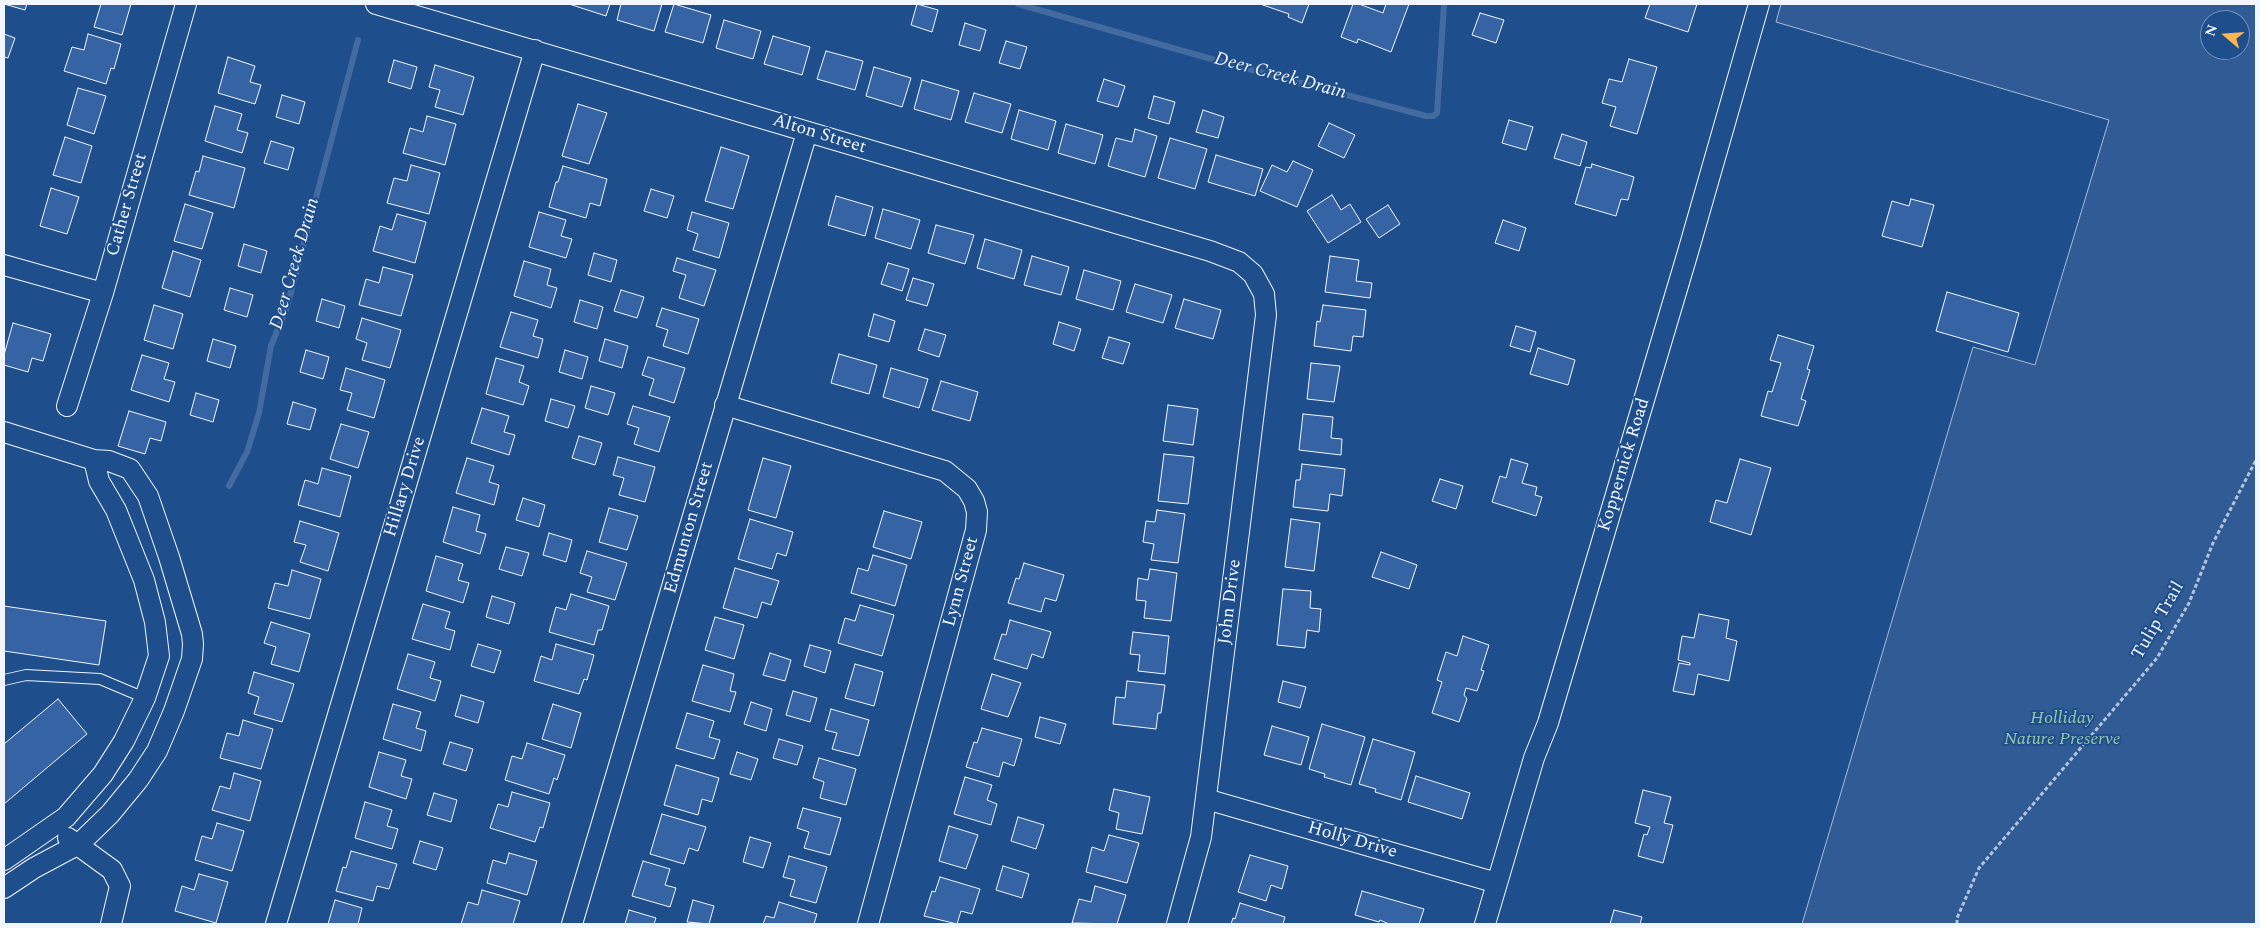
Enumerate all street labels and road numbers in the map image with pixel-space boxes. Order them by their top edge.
street label: Alton Street [770,111,868,159]
street label: Cather Street [103,151,153,259]
street label: Koppernick Road [1594,396,1656,534]
street label: Hillary Drive [380,434,432,540]
street label: Edmunton Street [661,460,719,596]
street label: Lynn Street [940,535,984,629]
street label: John Drive [1215,558,1247,646]
street label: Tulip Trail [2128,578,2190,664]
street label: Holly Drive [1305,818,1399,864]

